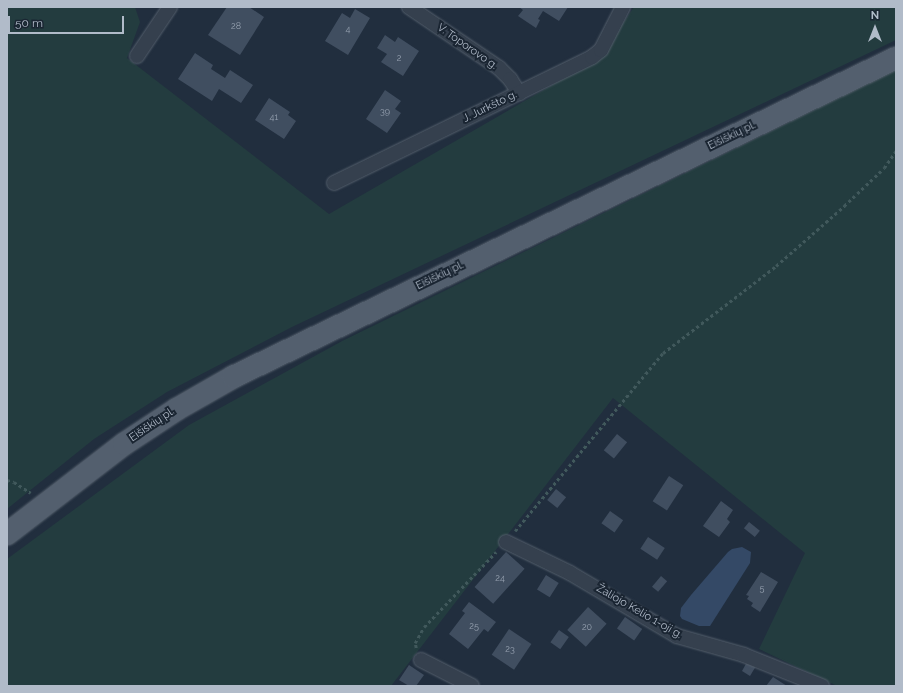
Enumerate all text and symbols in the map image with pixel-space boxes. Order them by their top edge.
scale bar [10,8,126,34]
north arrow [855,8,895,48]
text: N [871,9,879,22]
text: 50 m [15,16,43,30]
house number: 28 [231,21,241,31]
street label: V. Toporovo g. [434,21,500,73]
house number: 4 [346,24,350,34]
house number: 2 [397,53,401,63]
street label: J. Jurkšto g. [461,88,519,126]
house number: 39 [380,106,390,116]
house number: 41 [270,112,278,122]
street label: Eišiškių pl. [706,119,758,153]
street label: Eišiškių pl. [414,259,466,293]
street label: Eišiškių pl. [127,405,177,445]
house number: 24 [495,573,505,583]
street label: Žaliojo Kelio 1-oji g. [594,582,684,642]
house number: 5 [760,583,764,593]
house number: 25 [469,621,479,631]
house number: 20 [582,622,592,632]
house number: 23 [505,644,515,654]

